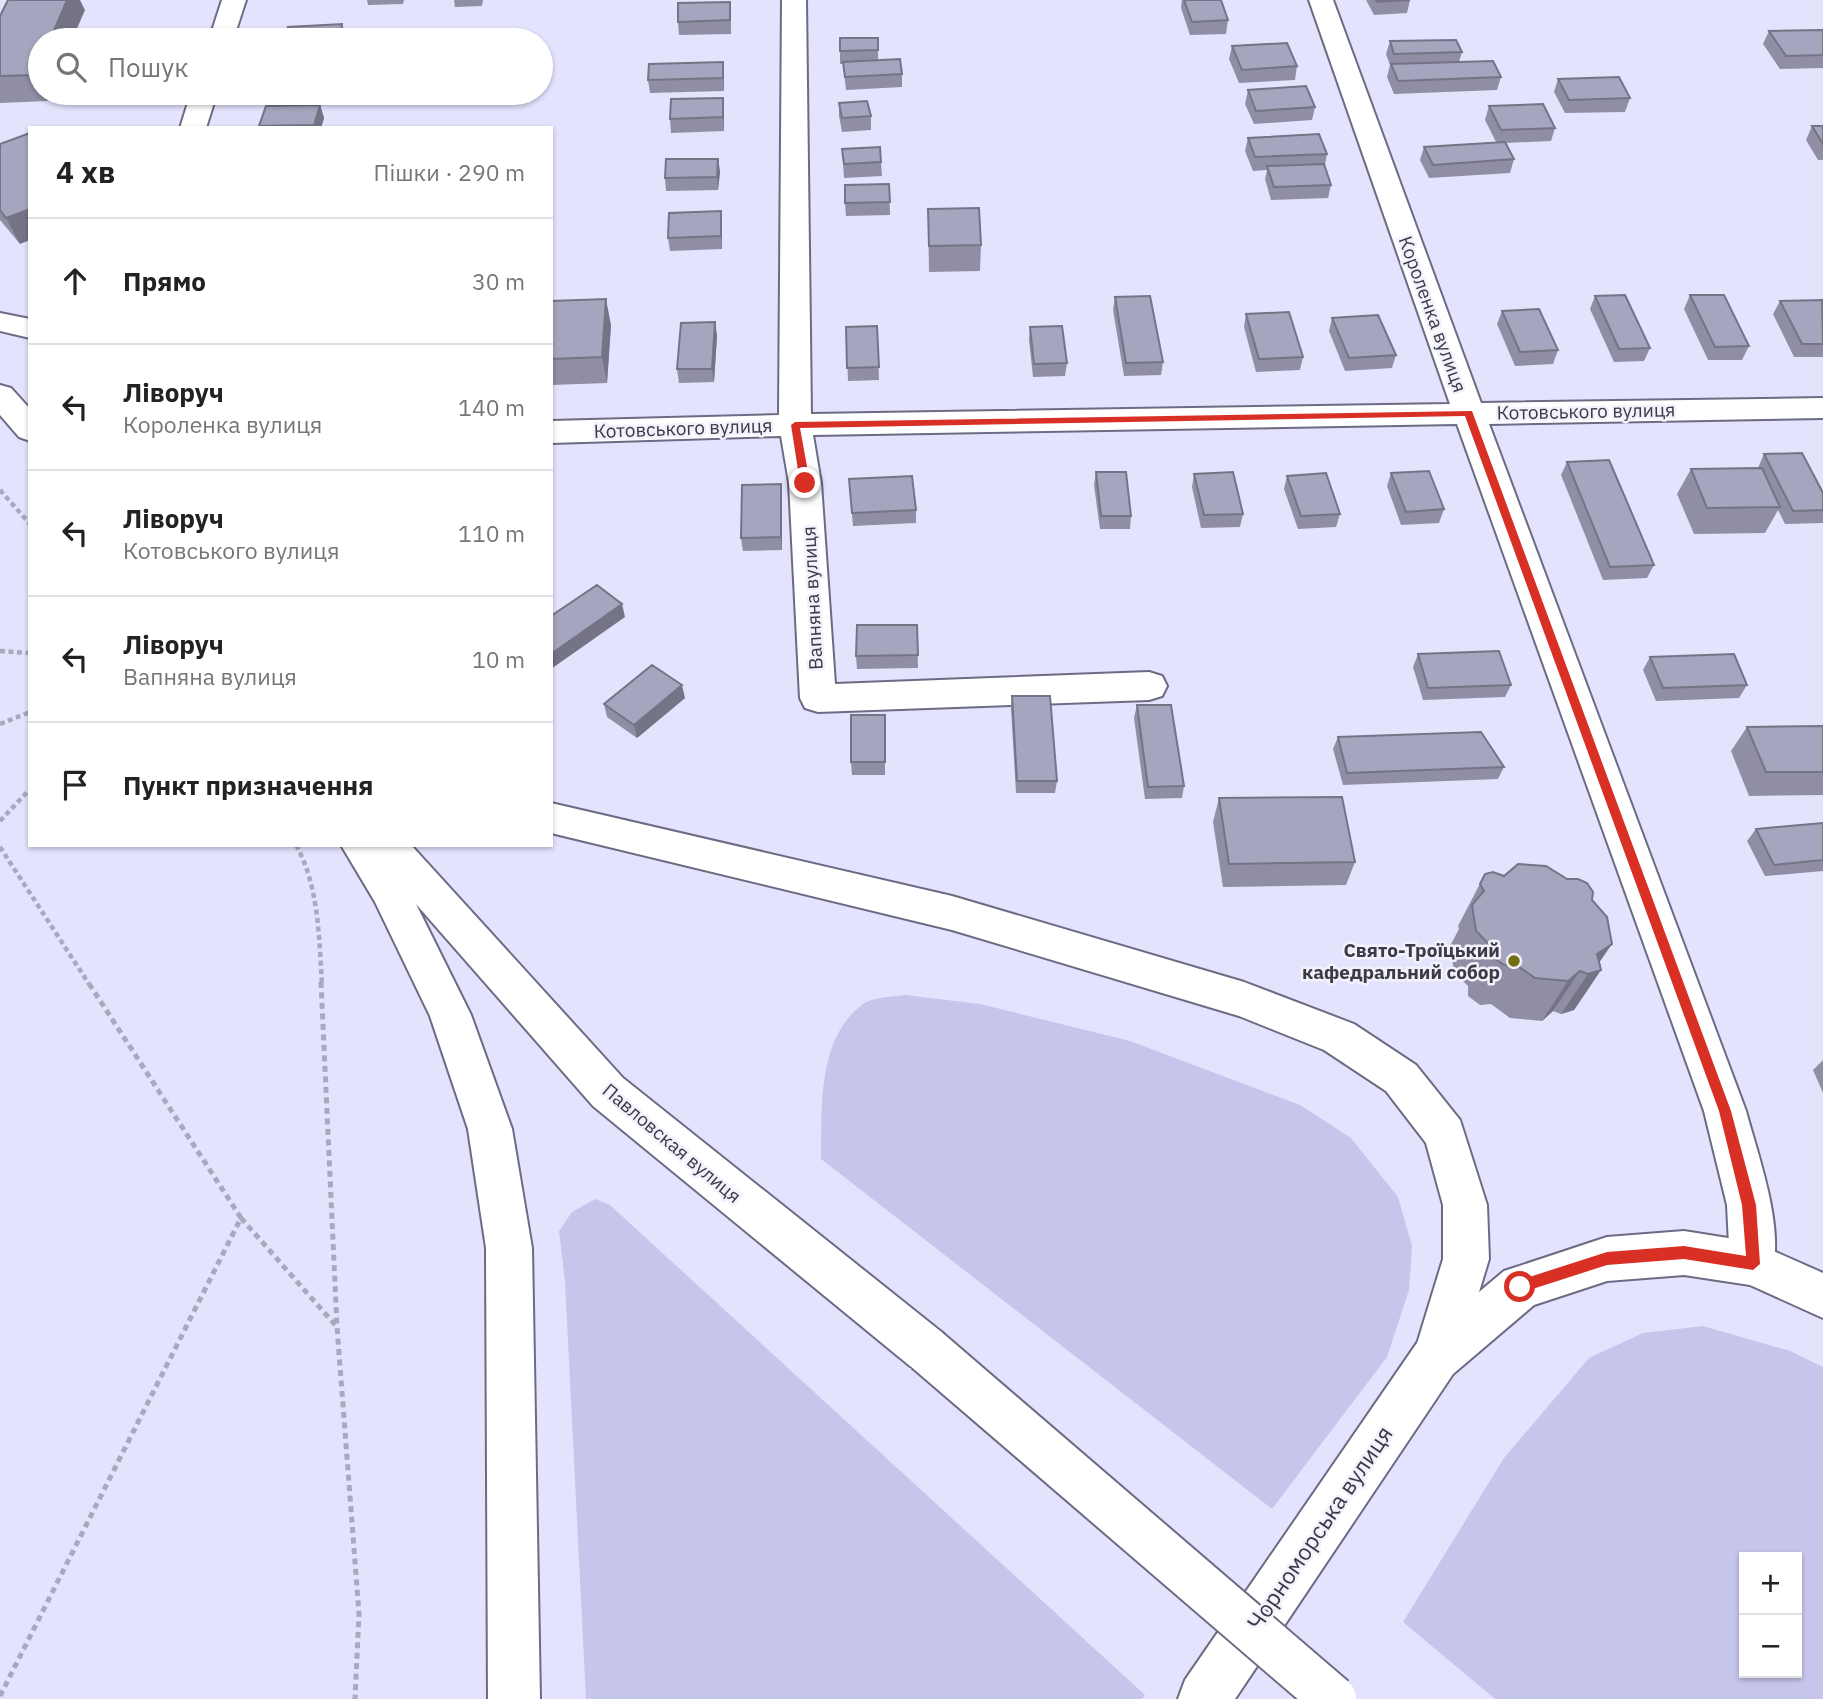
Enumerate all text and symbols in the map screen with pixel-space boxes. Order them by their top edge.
search box [28,28,553,105]
icon: search [52,48,90,86]
text: Пошук [108,50,189,84]
text: 4 хв [56,152,115,191]
text: Пішки · 290 m [374,157,525,187]
street label: Короленка вулиця [1394,233,1472,395]
icon: ahead [56,262,94,300]
text: Прямо [123,264,206,298]
text: 30 m [472,266,525,296]
text: Ліворуч [123,375,224,409]
icon: left [56,388,94,426]
text: 140 m [458,392,525,422]
street label: Котовського вулиця [1496,397,1676,425]
text: Короленка вулиця [123,409,322,439]
street label: Котовського вулиця [593,413,773,443]
route end [789,467,820,498]
text: Ліворуч [123,501,224,535]
icon: left [56,514,94,552]
text: 110 m [458,518,525,548]
street label: Вапняна вулиця [796,526,828,670]
text: Котовського вулиця [123,535,339,565]
text: Ліворуч [123,627,224,661]
icon: left [56,640,94,678]
text: 10 m [472,644,525,674]
text: Вапняна вулиця [123,661,297,691]
icon: arrive [56,766,94,804]
text: Пункт призначення [123,768,373,802]
place label: Свято-Троїцький кафедральний собор [1302,938,1500,984]
marker: Свято-Троїцький кафедральний собор [1506,953,1522,969]
street label: Павловская вулиця [598,1078,746,1208]
route start [1504,1271,1535,1302]
street label: Чорноморська вулиця [1240,1420,1399,1635]
map controls [1739,1552,1802,1678]
button: + [1739,1552,1802,1615]
button: − [1739,1615,1802,1678]

